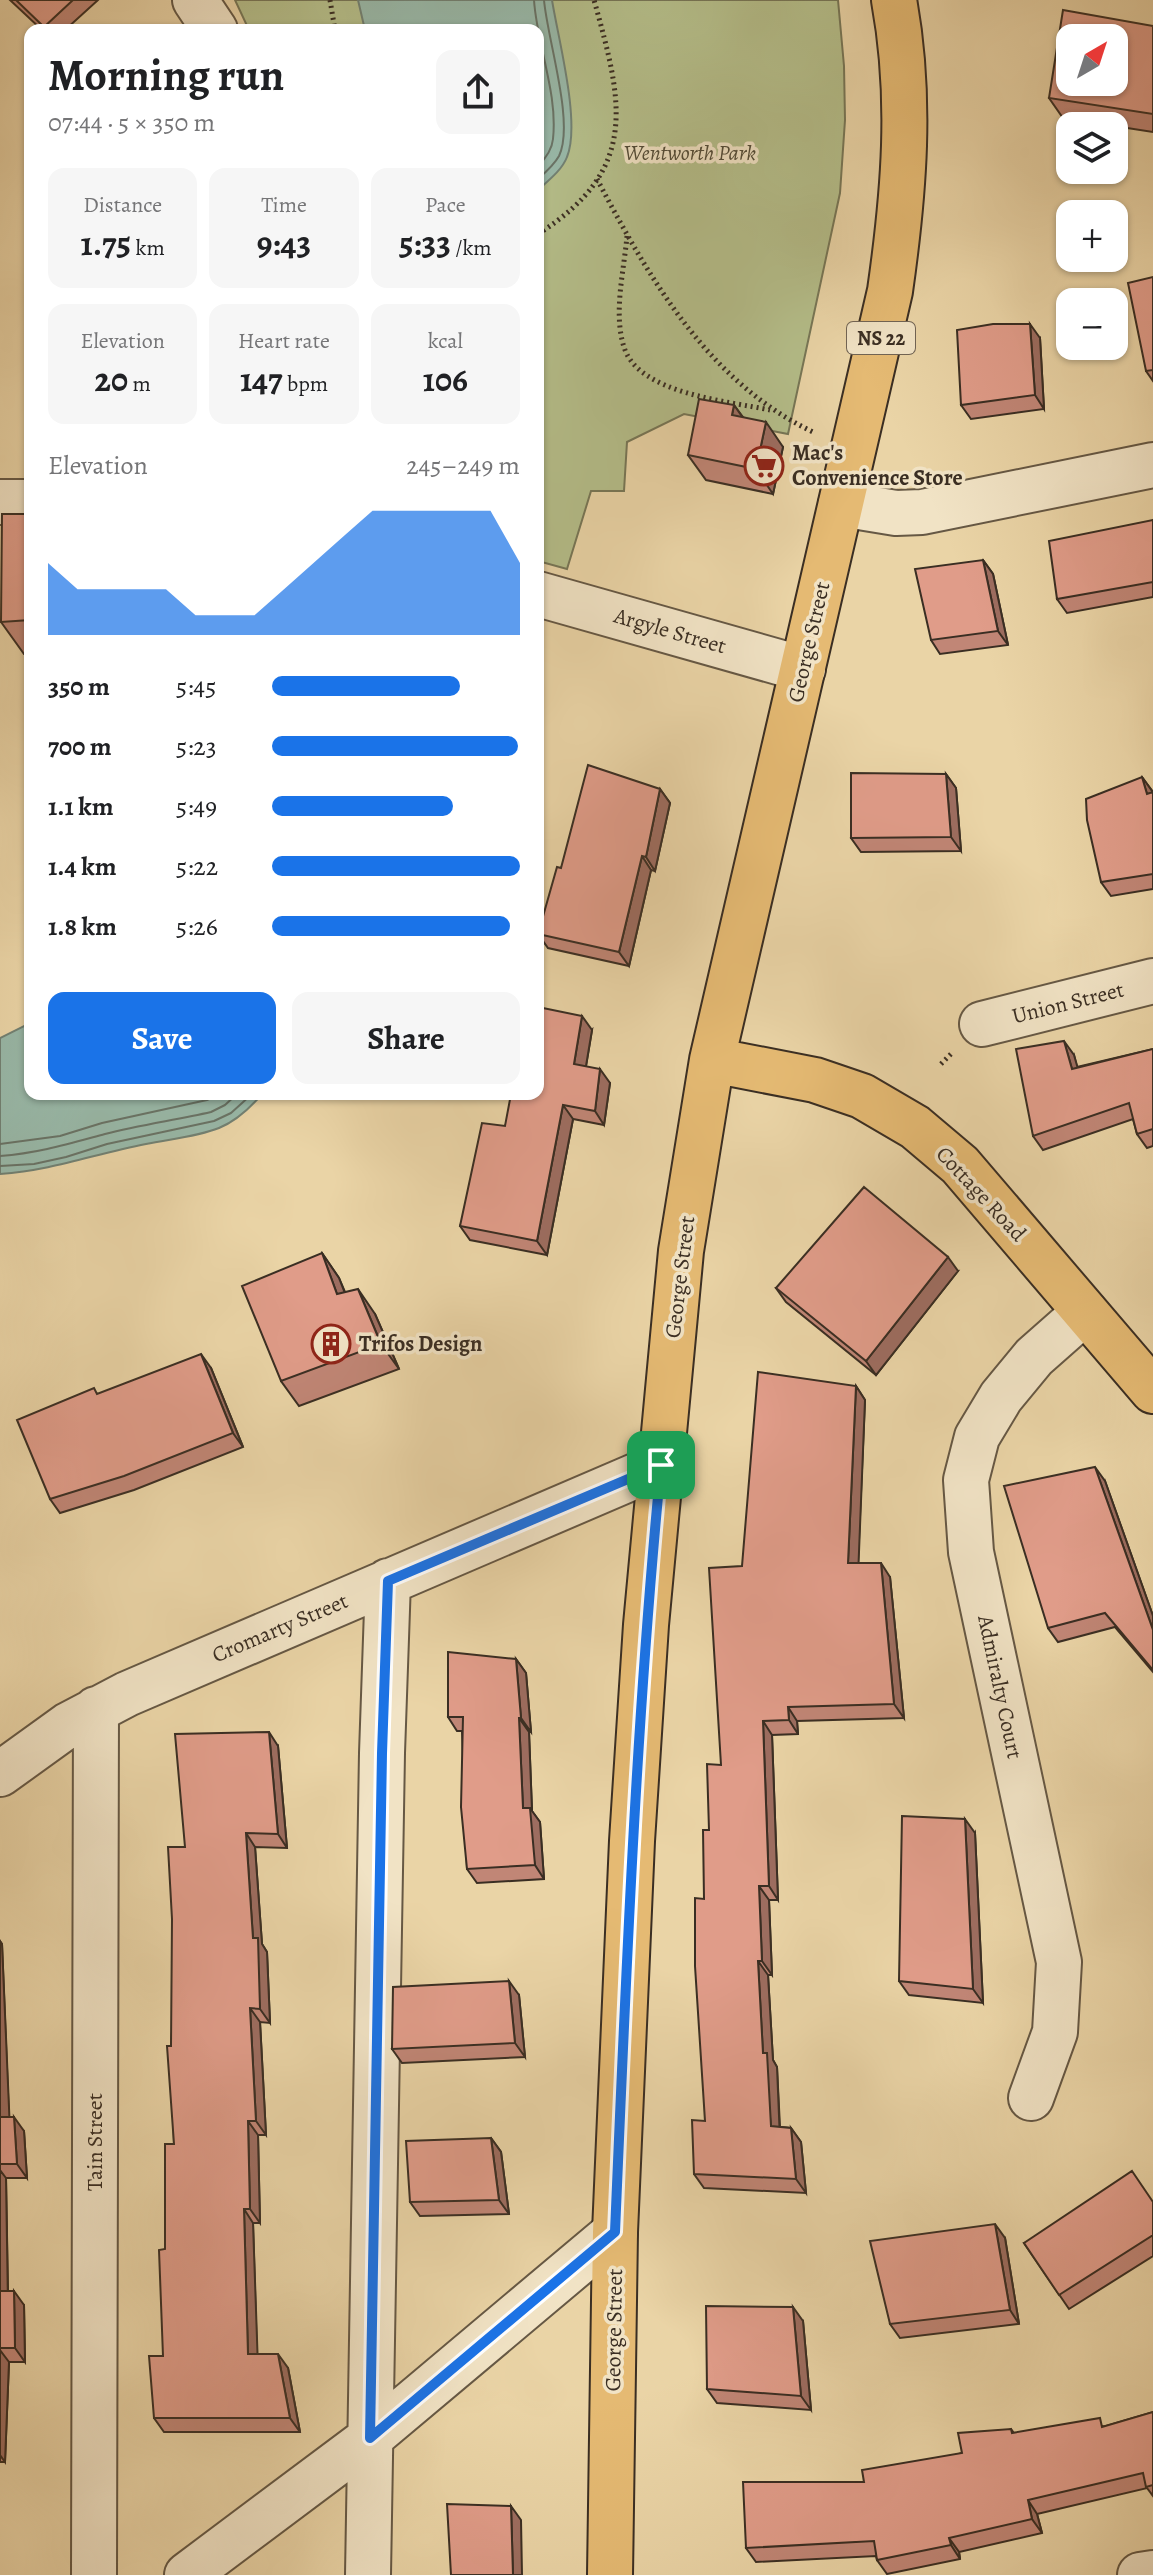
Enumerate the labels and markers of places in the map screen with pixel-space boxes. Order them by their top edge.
place label: Mac's Convenience Store [792,438,963,493]
supermarket icon: Mac's Convenience Store [743,445,785,487]
building icon: Trifos Design [310,1323,352,1365]
place label: Trifos Design [359,1329,482,1359]
pin [627,1431,695,1499]

